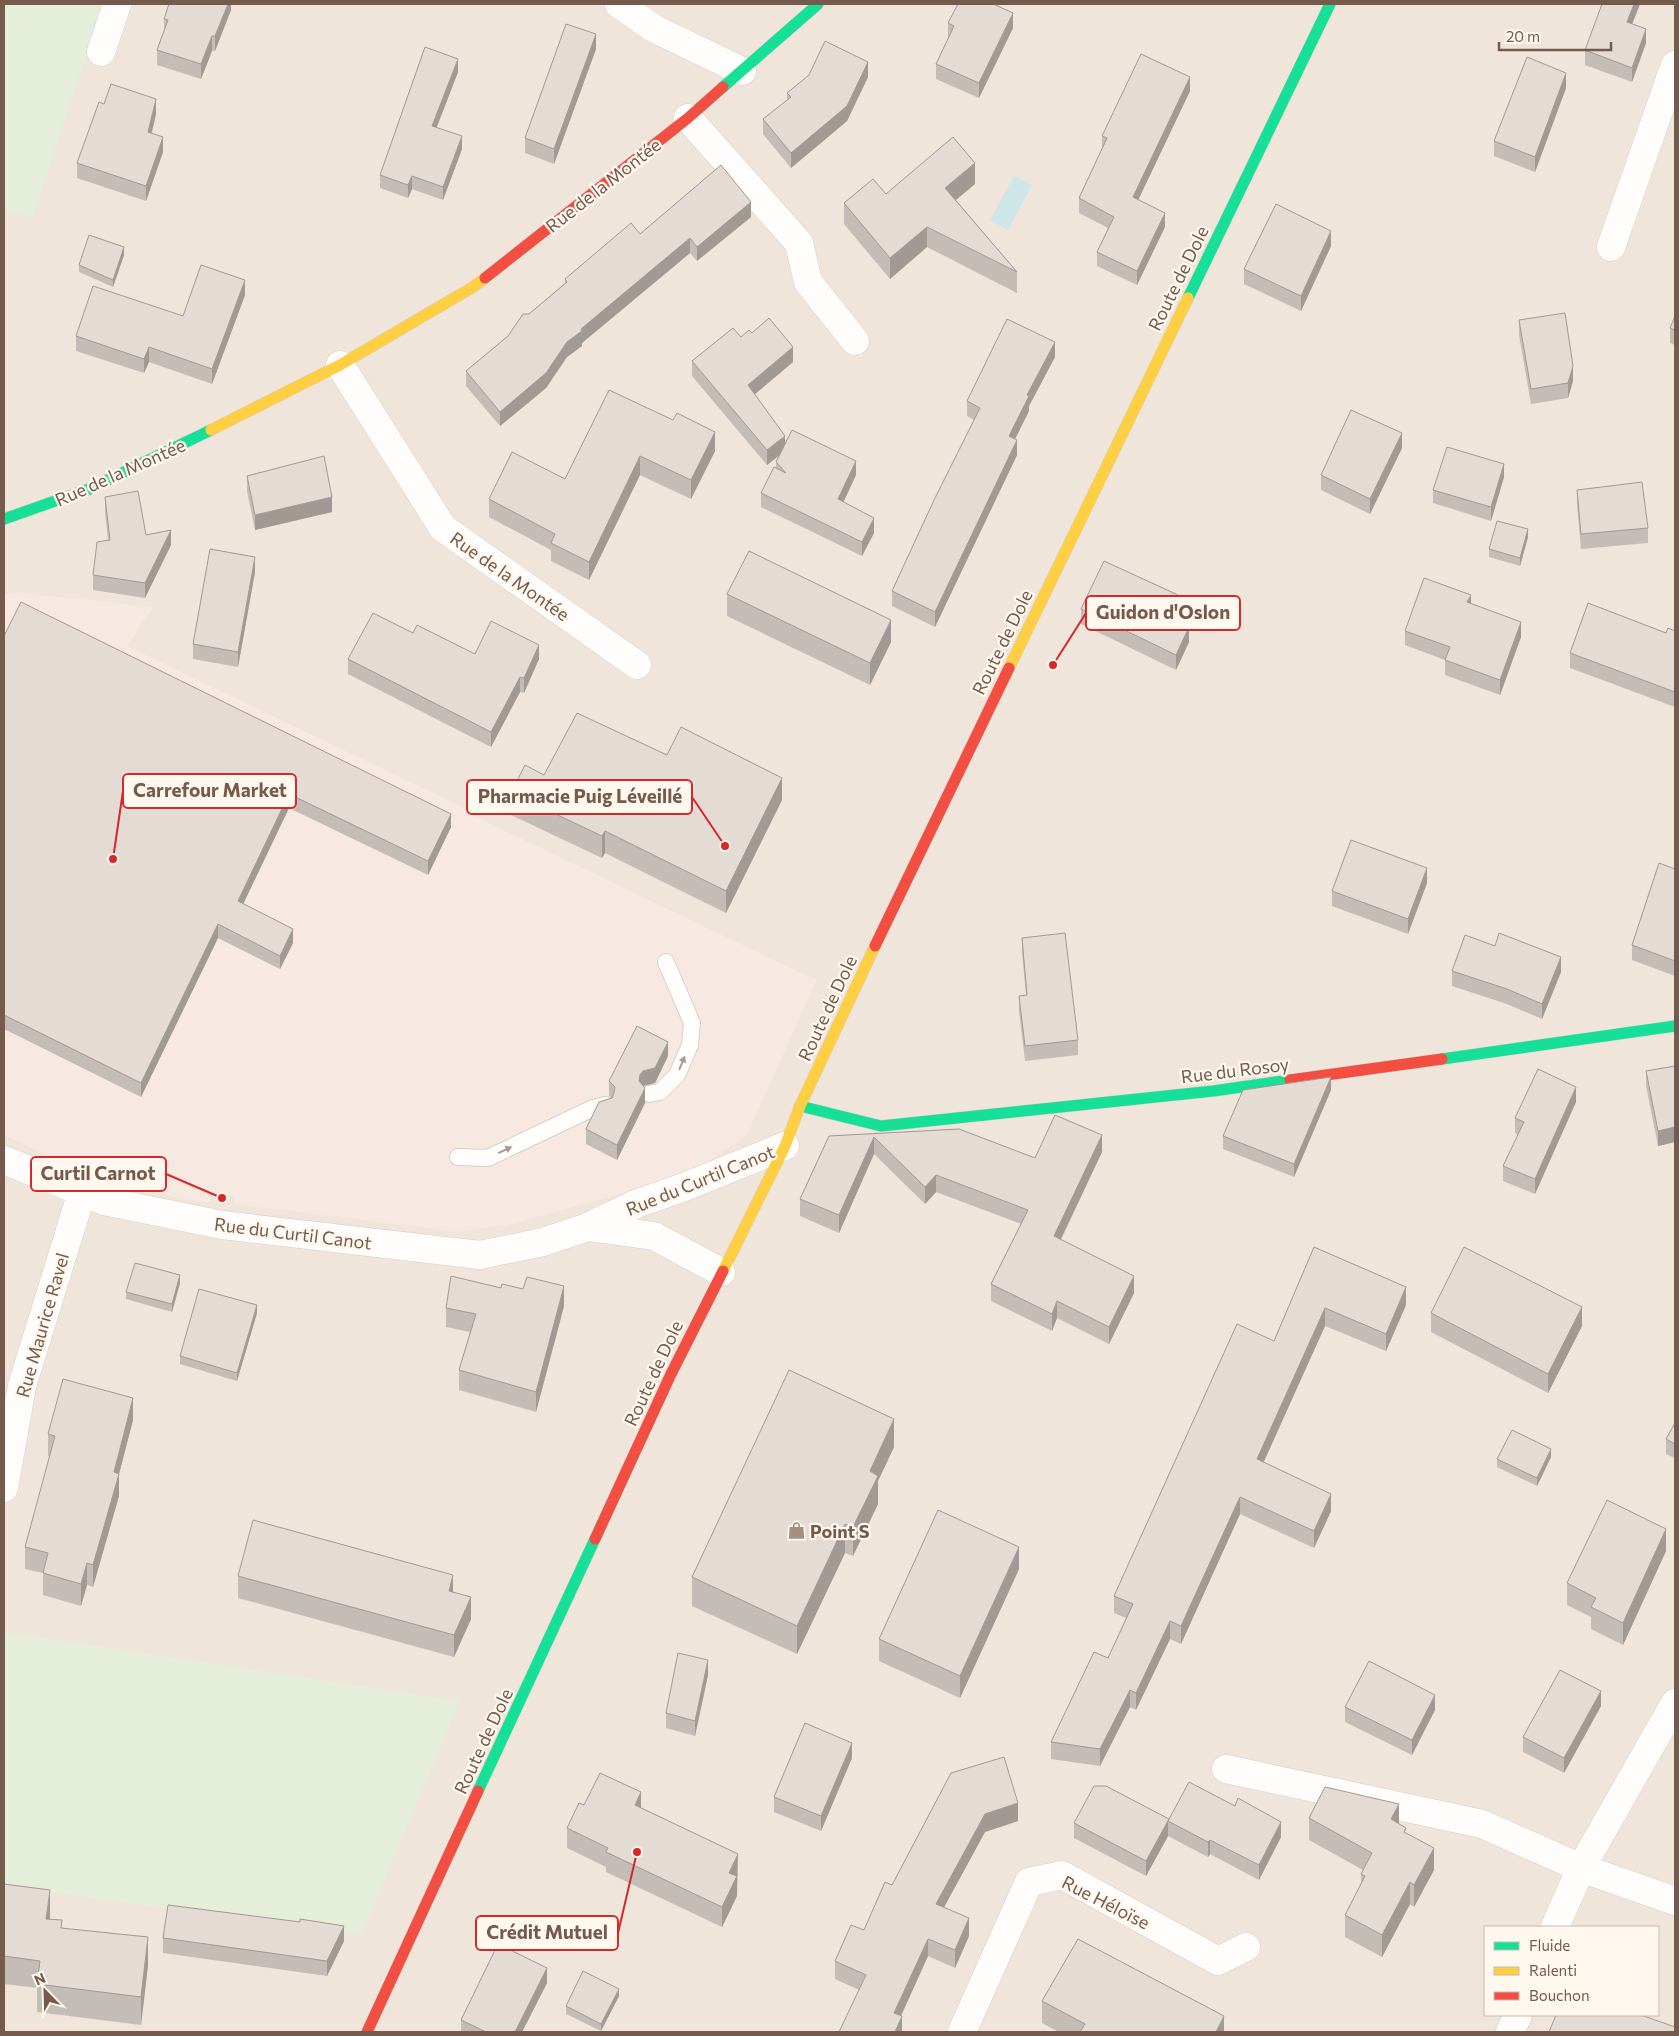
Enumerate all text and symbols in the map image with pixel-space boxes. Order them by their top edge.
scale bar [1499,20,1612,52]
text: 20 m [1506,27,1540,45]
street label: Rue de la Montée [541,133,665,237]
street label: Route de Dole [1143,222,1213,334]
street label: Rue de la Montée [51,433,189,511]
street label: Rue de la Montée [446,527,574,625]
street label: Route de Dole [967,586,1037,698]
callout: Guidon d'Oslon [1086,596,1240,630]
text: Guidon d'Oslon [1096,600,1230,623]
callout: Carrefour Market [123,774,296,808]
text: Carrefour Market [133,778,287,801]
callout: Pharmacie Puig Léveillé [467,780,692,814]
text: Pharmacie Puig Léveillé [478,784,682,807]
street label: Route de Dole [793,952,861,1064]
street label: Rue du Rosoy [1180,1052,1290,1088]
one-way arrow [679,1056,687,1070]
street label: Rue du Curtil Canot [622,1140,778,1220]
one-way arrow [497,1146,512,1154]
callout: Curtil Carnot [31,1157,166,1191]
text: Curtil Carnot [41,1161,155,1184]
street label: Rue du Curtil Canot [213,1212,373,1254]
street label: Rue Maurice Ravel [11,1250,73,1400]
street label: Route de Dole [619,1317,687,1429]
place label: Point S [810,1520,870,1542]
shop icon: Point S [786,1521,806,1541]
street label: Route de Dole [449,1685,517,1797]
street label: Rue Héloïse [1058,1870,1154,1934]
callout: Crédit Mutuel [476,1916,618,1950]
text: Crédit Mutuel [486,1920,608,1943]
legend [1484,1926,1659,2016]
text: Fluide [1529,1936,1570,1954]
text: Ralenti [1529,1961,1577,1979]
north arrow [20,1966,70,2016]
text: N [32,1969,48,1988]
text: Bouchon [1529,1986,1590,2004]

